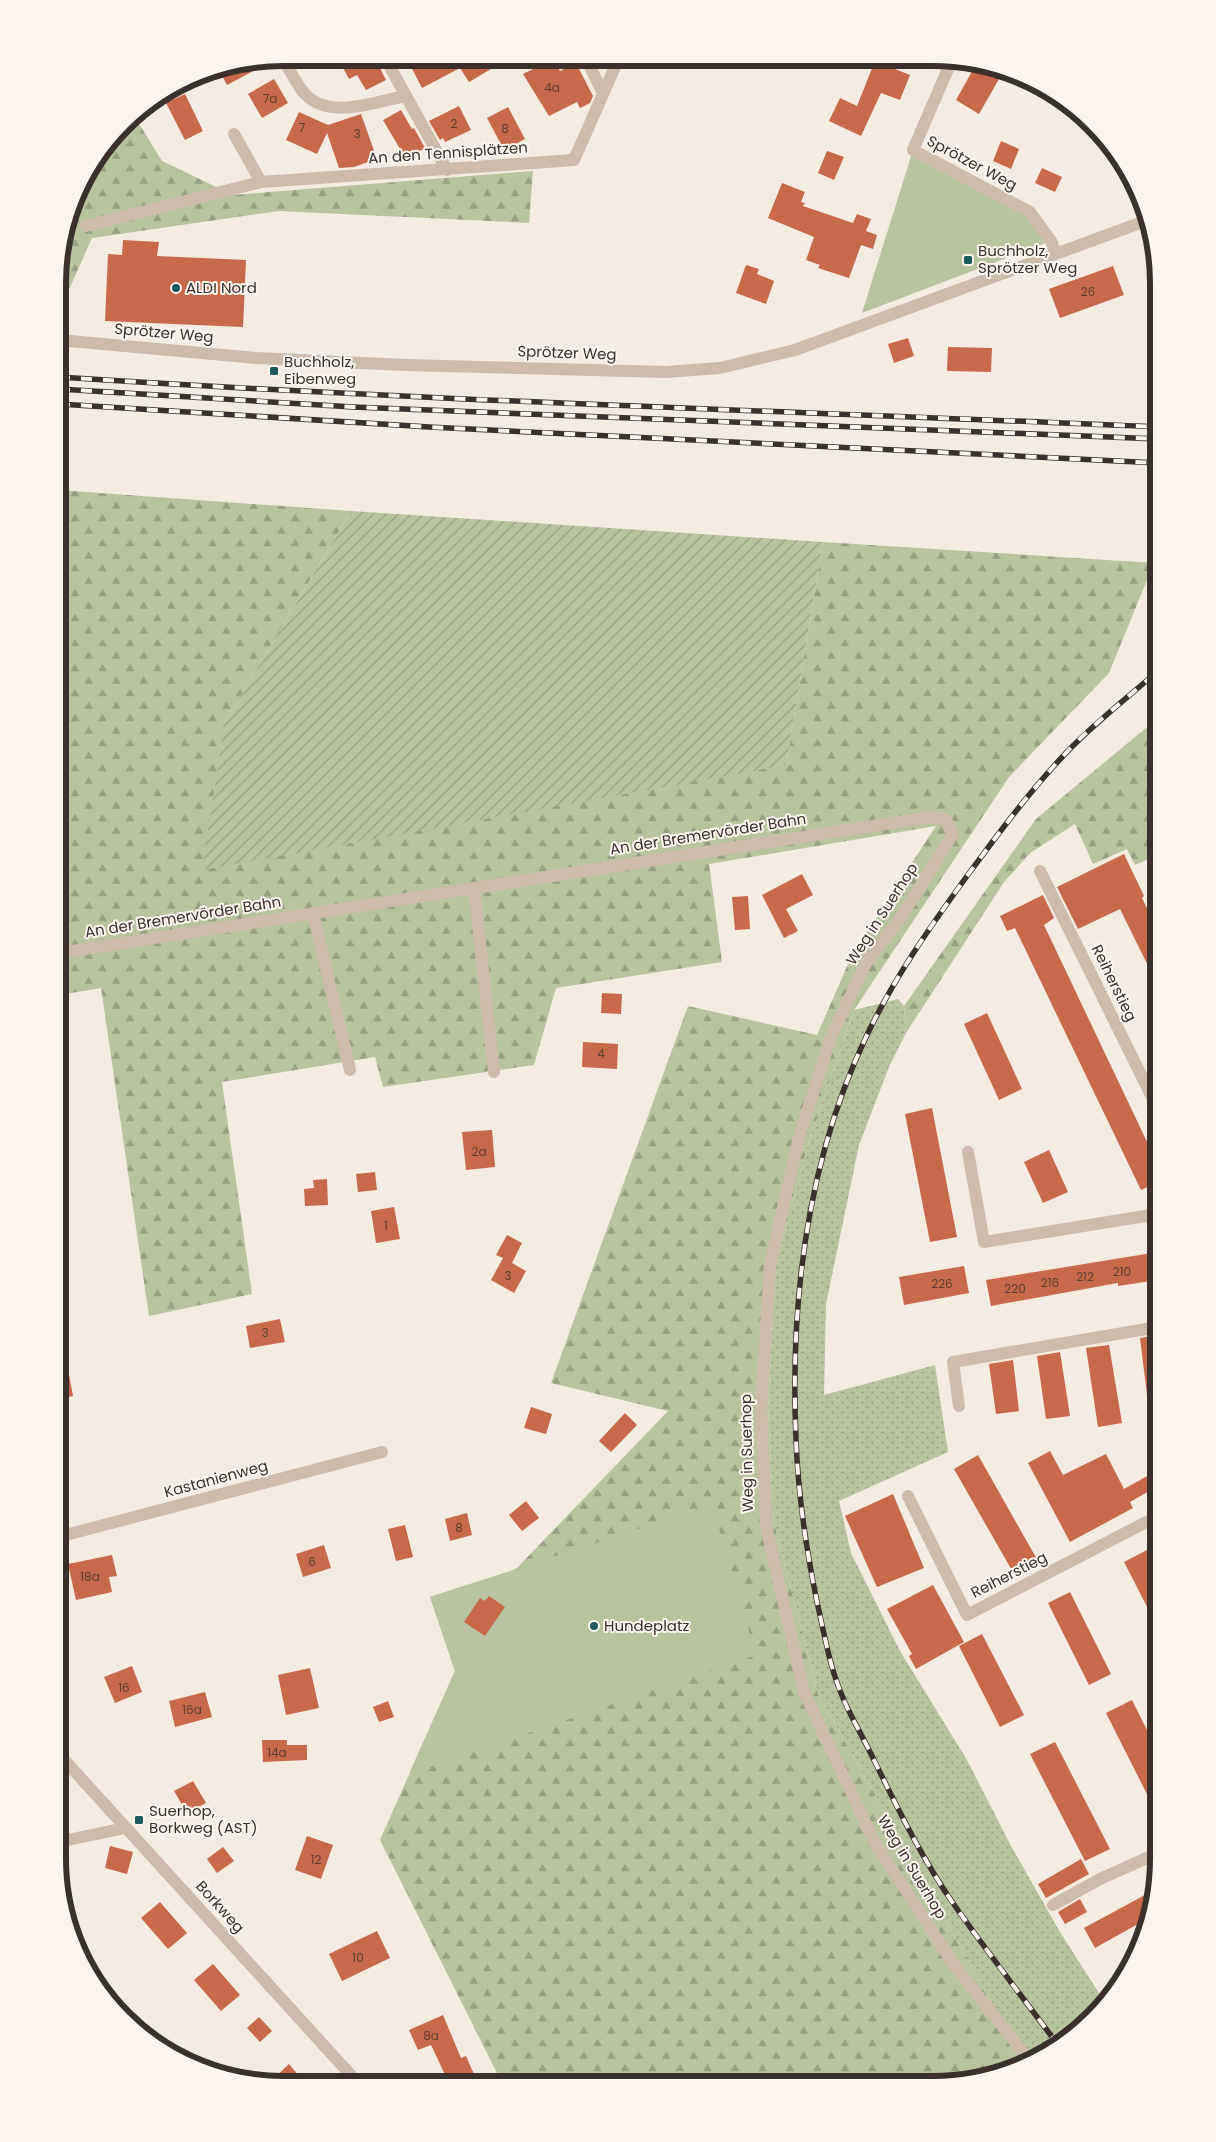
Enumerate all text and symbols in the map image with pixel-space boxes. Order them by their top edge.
house number: 4a [544,79,560,96]
house number: 7a [263,90,277,107]
house number: 2 [451,115,458,132]
house number: 7 [299,119,306,136]
house number: 8 [501,120,509,137]
house number: 3 [353,125,361,142]
street label: Sprötzer Weg [923,130,1021,195]
street label: An den Tennisplätzen [367,136,529,169]
place label: Buchholz, Sprötzer Weg [978,240,1077,278]
marker: Buchholz, Sprötzer Weg [962,254,974,266]
place label: ALDI Nord [186,277,257,298]
marker: ALDI Nord [170,282,182,294]
house number: 26 [1081,283,1095,300]
street label: Sprötzer Weg [114,318,214,347]
street label: Sprötzer Weg [517,340,617,365]
place label: Buchholz, Eibenweg [284,351,356,389]
marker: Buchholz, Eibenweg [268,365,280,377]
street label: An der Bremervörder Bahn [608,808,808,859]
street label: Weg in Suerhop [841,859,923,969]
street label: An der Bremervörder Bahn [83,891,283,942]
street label: Reiherstieg [1087,941,1142,1025]
house number: 4 [597,1045,605,1062]
house number: 2a [471,1143,487,1160]
house number: 1 [384,1217,388,1234]
house number: 210 [1113,1263,1131,1280]
house number: 3 [504,1267,512,1284]
house number: 212 [1076,1268,1094,1285]
house number: 216 [1041,1274,1059,1291]
house number: 226 [931,1275,953,1292]
house number: 220 [1004,1280,1026,1297]
house number: 3 [261,1324,269,1341]
street label: Weg in Suerhop [735,1394,758,1512]
street label: Kastanienweg [162,1455,270,1502]
house number: 8 [455,1519,463,1536]
street label: Reiherstieg [967,1546,1051,1603]
house number: 6 [308,1553,316,1570]
house number: 18a [80,1568,100,1585]
place label: Hundeplatz [604,1615,689,1636]
marker: Hundeplatz [588,1620,600,1632]
house number: 16 [118,1679,130,1696]
house number: 16a [182,1701,202,1718]
house number: 14a [267,1744,287,1761]
place label: Suerhop, Borkweg (AST) [149,1800,258,1838]
street label: Weg in Suerhop [873,1811,952,1923]
marker: Suerhop, Borkweg (AST) [133,1814,145,1826]
house number: 12 [311,1851,321,1868]
street label: Borkweg [191,1876,250,1937]
house number: 10 [352,1949,364,1966]
house number: 8a [423,2027,439,2044]

